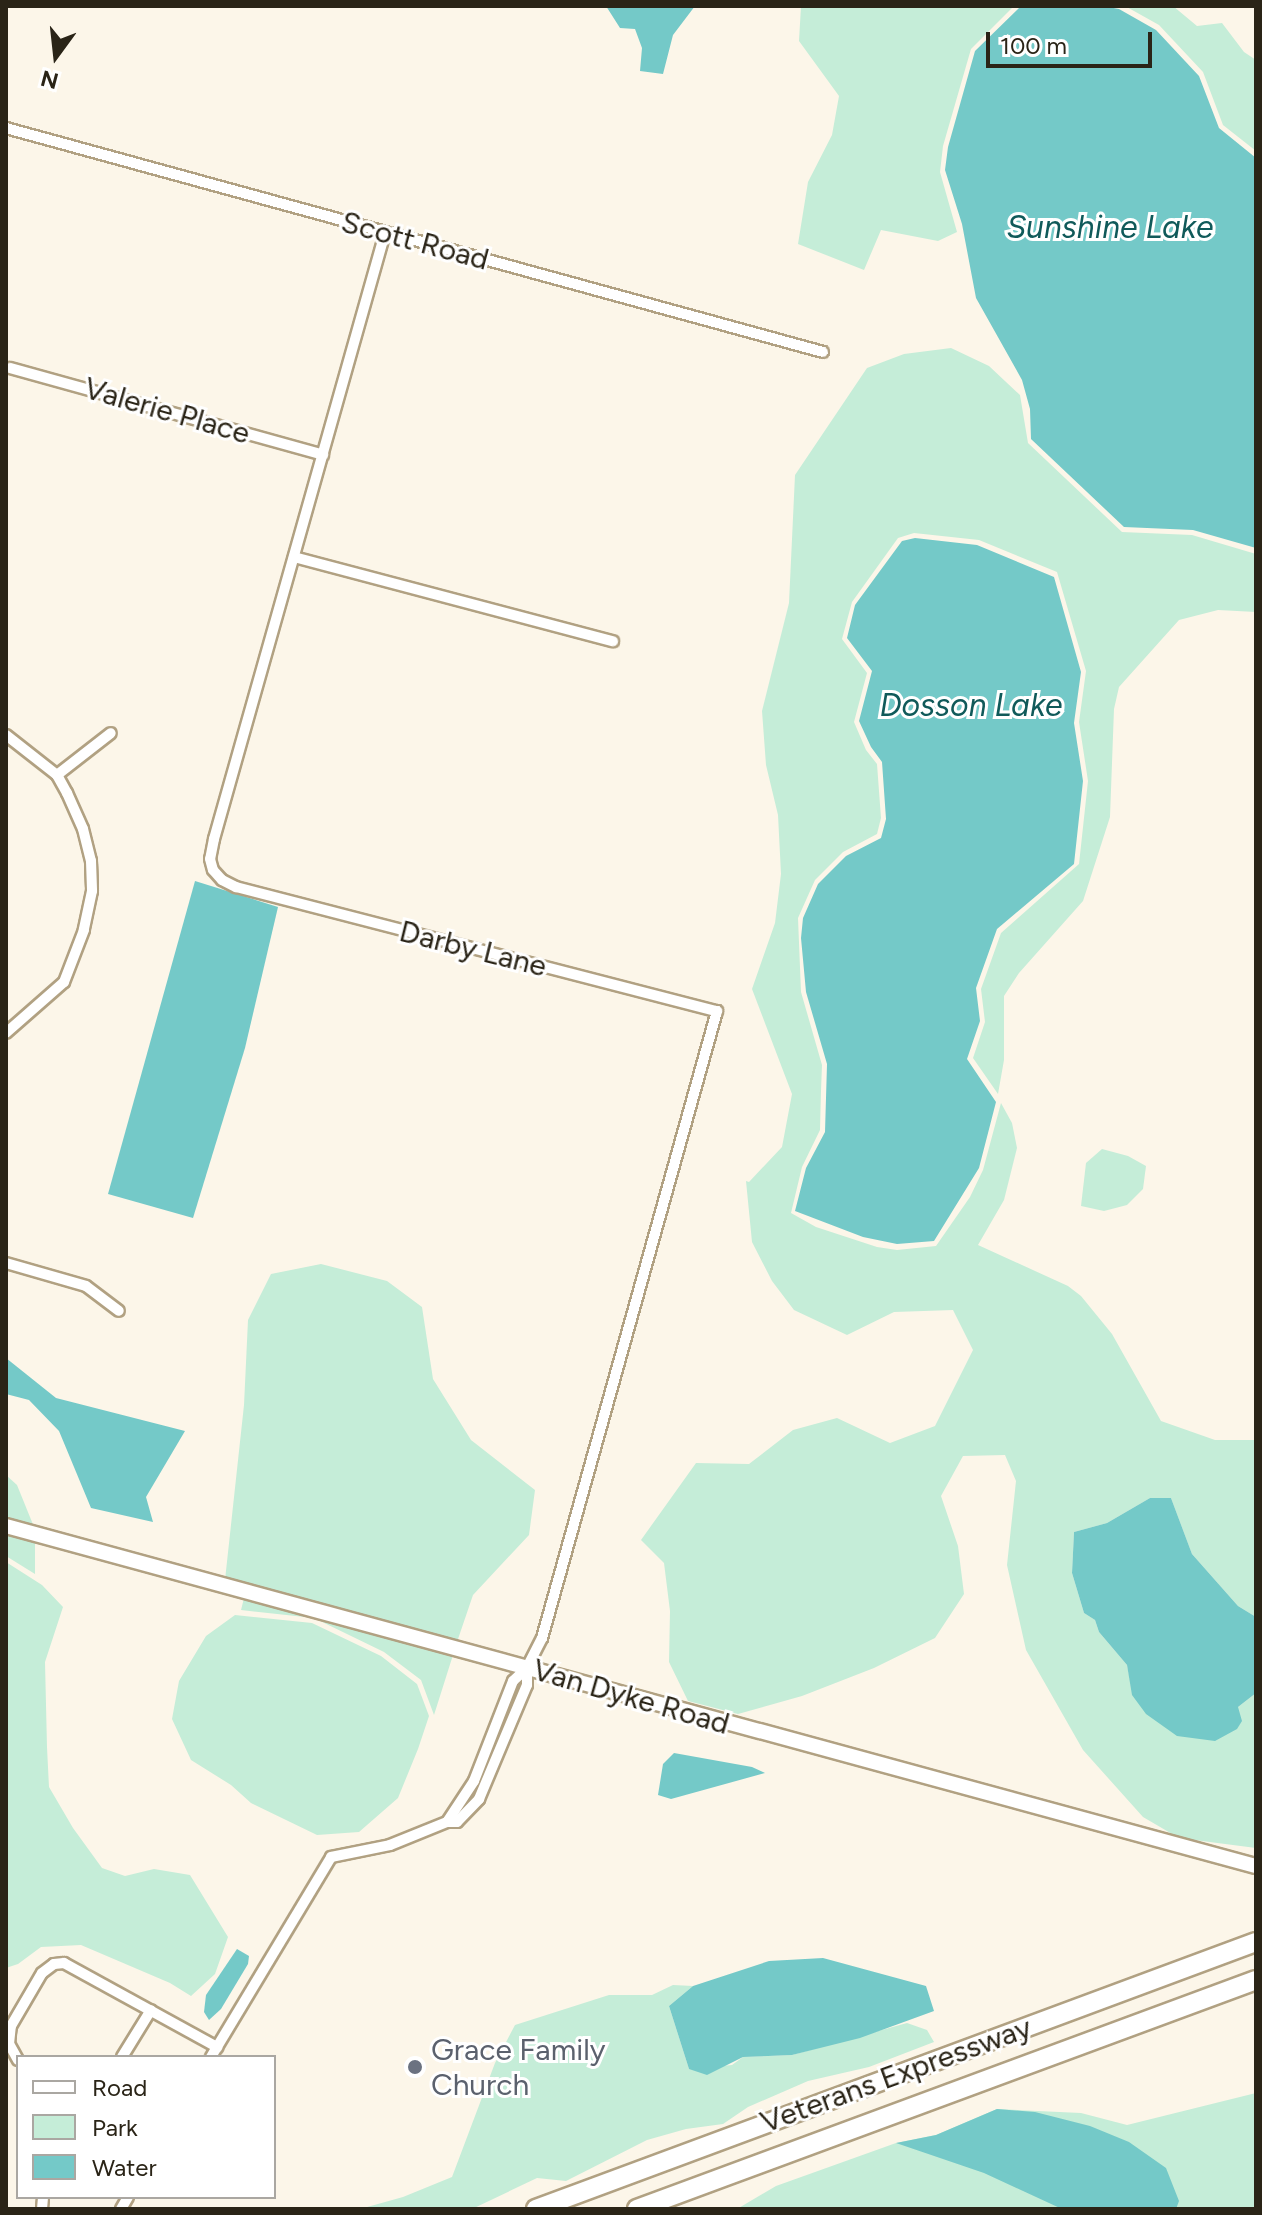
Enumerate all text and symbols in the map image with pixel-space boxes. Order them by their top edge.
north arrow [16,16,96,96]
scale bar [990,16,1156,66]
text: 100 m [1000,31,1067,60]
text: N [38,64,61,95]
street label: Scott Road [337,204,493,278]
water label: Sunshine Lake [1006,208,1214,246]
street label: Valerie Place [80,370,254,452]
water label: Dosson Lake [879,686,1063,724]
street label: Darby Lane [396,913,550,985]
street label: Van Dyke Road [529,1652,733,1742]
street label: Veterans Expressway [756,2009,1036,2141]
place label: Grace Family Church [431,2032,606,2102]
legend [16,2055,276,2199]
marker: Grace Family Church [406,2058,424,2076]
text: Road [92,2073,147,2102]
text: Park [92,2113,138,2142]
text: Water [92,2153,157,2182]

